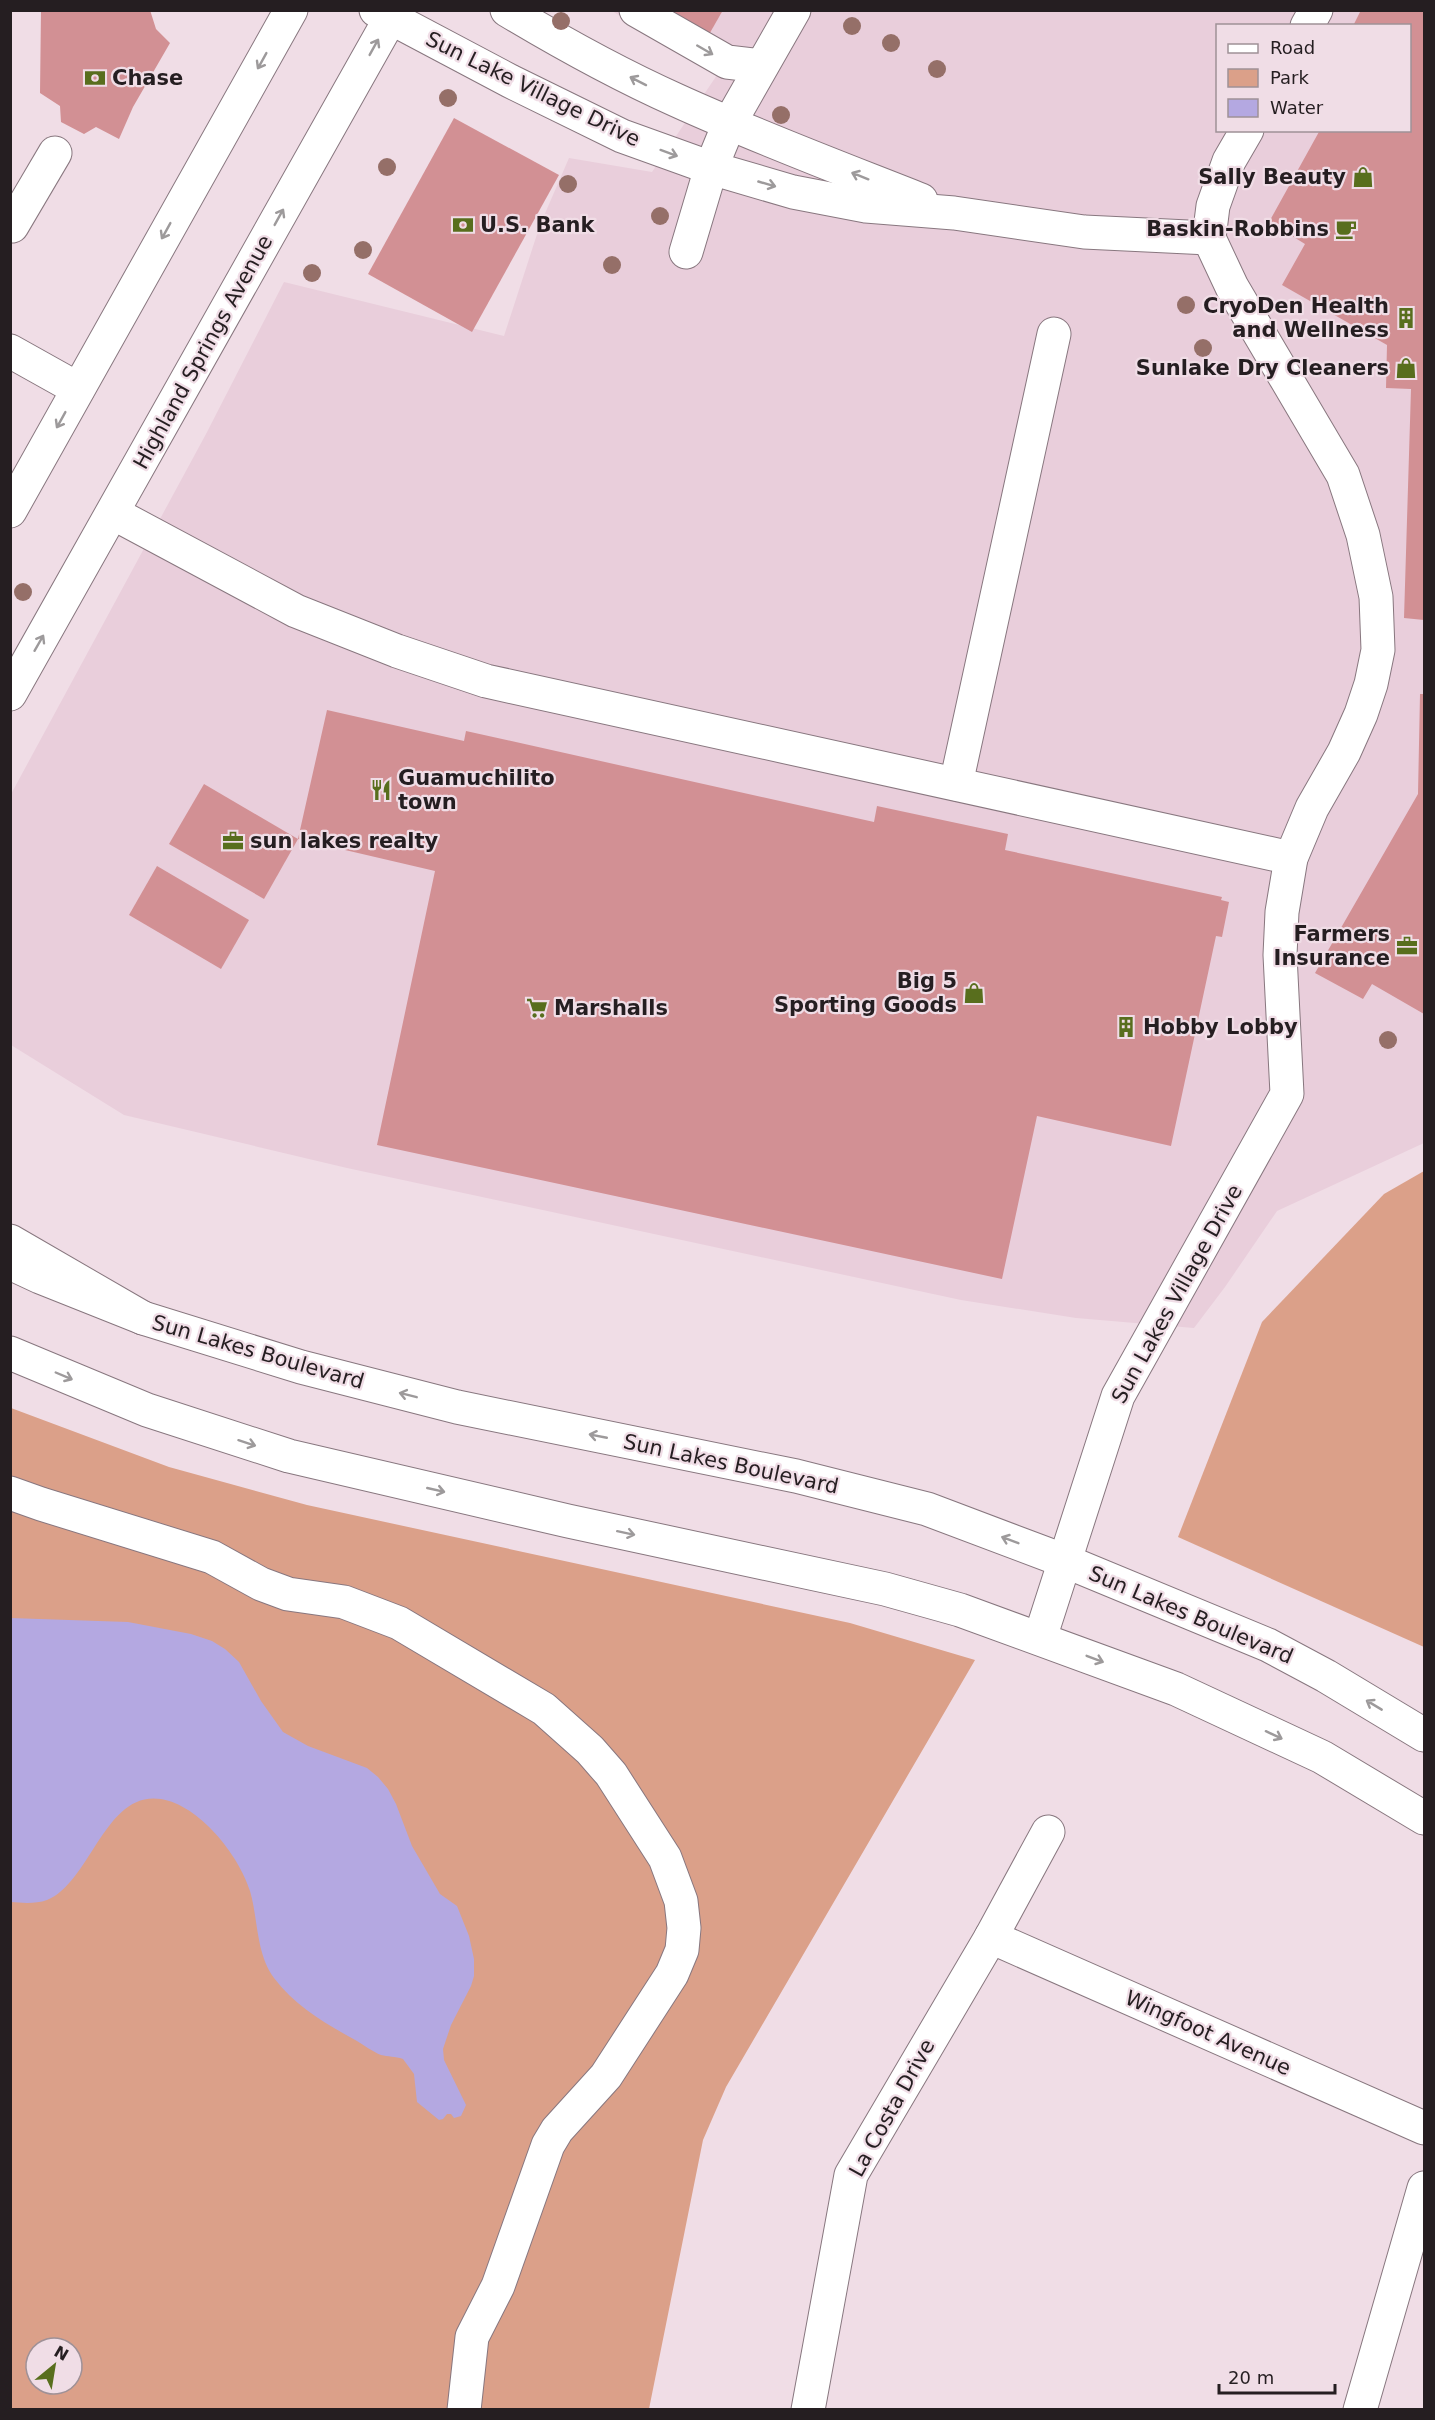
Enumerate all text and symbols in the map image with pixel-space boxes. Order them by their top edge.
legend [1216,24,1411,132]
street label: Sun Lake Village Drive [422,27,644,151]
text: Road [1270,37,1315,58]
one-way arrow [369,38,380,56]
one-way arrow [696,44,713,56]
one-way arrow [256,52,267,70]
bank icon: Chase [83,66,107,90]
place label: Chase [112,66,183,90]
text: Park [1270,67,1309,88]
one-way arrow [630,75,647,87]
text: Water [1270,97,1324,118]
one-way arrow [659,148,678,159]
place label: Sally Beauty [1198,165,1346,189]
shop icon: Sally Beauty [1351,165,1375,189]
one-way arrow [852,170,870,181]
one-way arrow [758,179,777,190]
one-way arrow [273,209,285,226]
bank icon: U.S. Bank [451,213,475,237]
place label: U.S. Bank [480,213,596,237]
place label: Baskin-Robbins [1146,217,1329,241]
cafe icon: Baskin-Robbins [1334,217,1358,241]
one-way arrow [160,222,172,239]
street label: Highland Springs Avenue [129,231,277,473]
place label: CryoDen Health and Wellness [1203,294,1389,342]
building icon: CryoDen Health and Wellness [1394,306,1418,330]
place label: Sunlake Dry Cleaners [1136,356,1389,380]
shop icon: Sunlake Dry Cleaners [1394,356,1418,380]
one-way arrow [55,411,67,428]
one-way arrow [33,635,45,652]
place label: Guamuchilito town [398,766,555,814]
restaurant icon: Guamuchilito town [369,778,393,802]
office icon: sun lakes realty [221,829,245,853]
place label: sun lakes realty [250,829,439,853]
place label: Farmers Insurance [1274,922,1390,970]
office icon: Farmers Insurance [1395,934,1419,958]
place label: Big 5 Sporting Goods [774,969,957,1017]
shop icon: Big 5 Sporting Goods [962,981,986,1005]
supermarket icon: Marshalls [525,996,549,1020]
place label: Marshalls [554,996,668,1020]
building icon: Hobby Lobby [1114,1015,1138,1039]
place label: Hobby Lobby [1143,1015,1298,1039]
street label: Sun Lakes Village Drive [1107,1180,1247,1408]
street label: Sun Lakes Boulevard [149,1310,367,1394]
one-way arrow [55,1370,73,1382]
one-way arrow [398,1388,417,1400]
street label: Sun Lakes Boulevard [621,1429,841,1499]
one-way arrow [589,1430,608,1441]
one-way arrow [237,1438,256,1449]
one-way arrow [426,1485,445,1497]
one-way arrow [616,1528,636,1539]
one-way arrow [1001,1534,1020,1545]
street label: Sun Lakes Boulevard [1085,1561,1297,1669]
one-way arrow [1085,1654,1104,1665]
one-way arrow [1366,1698,1383,1710]
one-way arrow [1265,1729,1283,1741]
street label: Wingfoot Avenue [1121,1986,1295,2080]
street label: La Costa Drive [844,2035,940,2181]
north arrow [24,2336,84,2396]
text: N [51,2342,72,2365]
scale bar [1219,2357,1334,2395]
text: 20 m [1228,2367,1274,2388]

